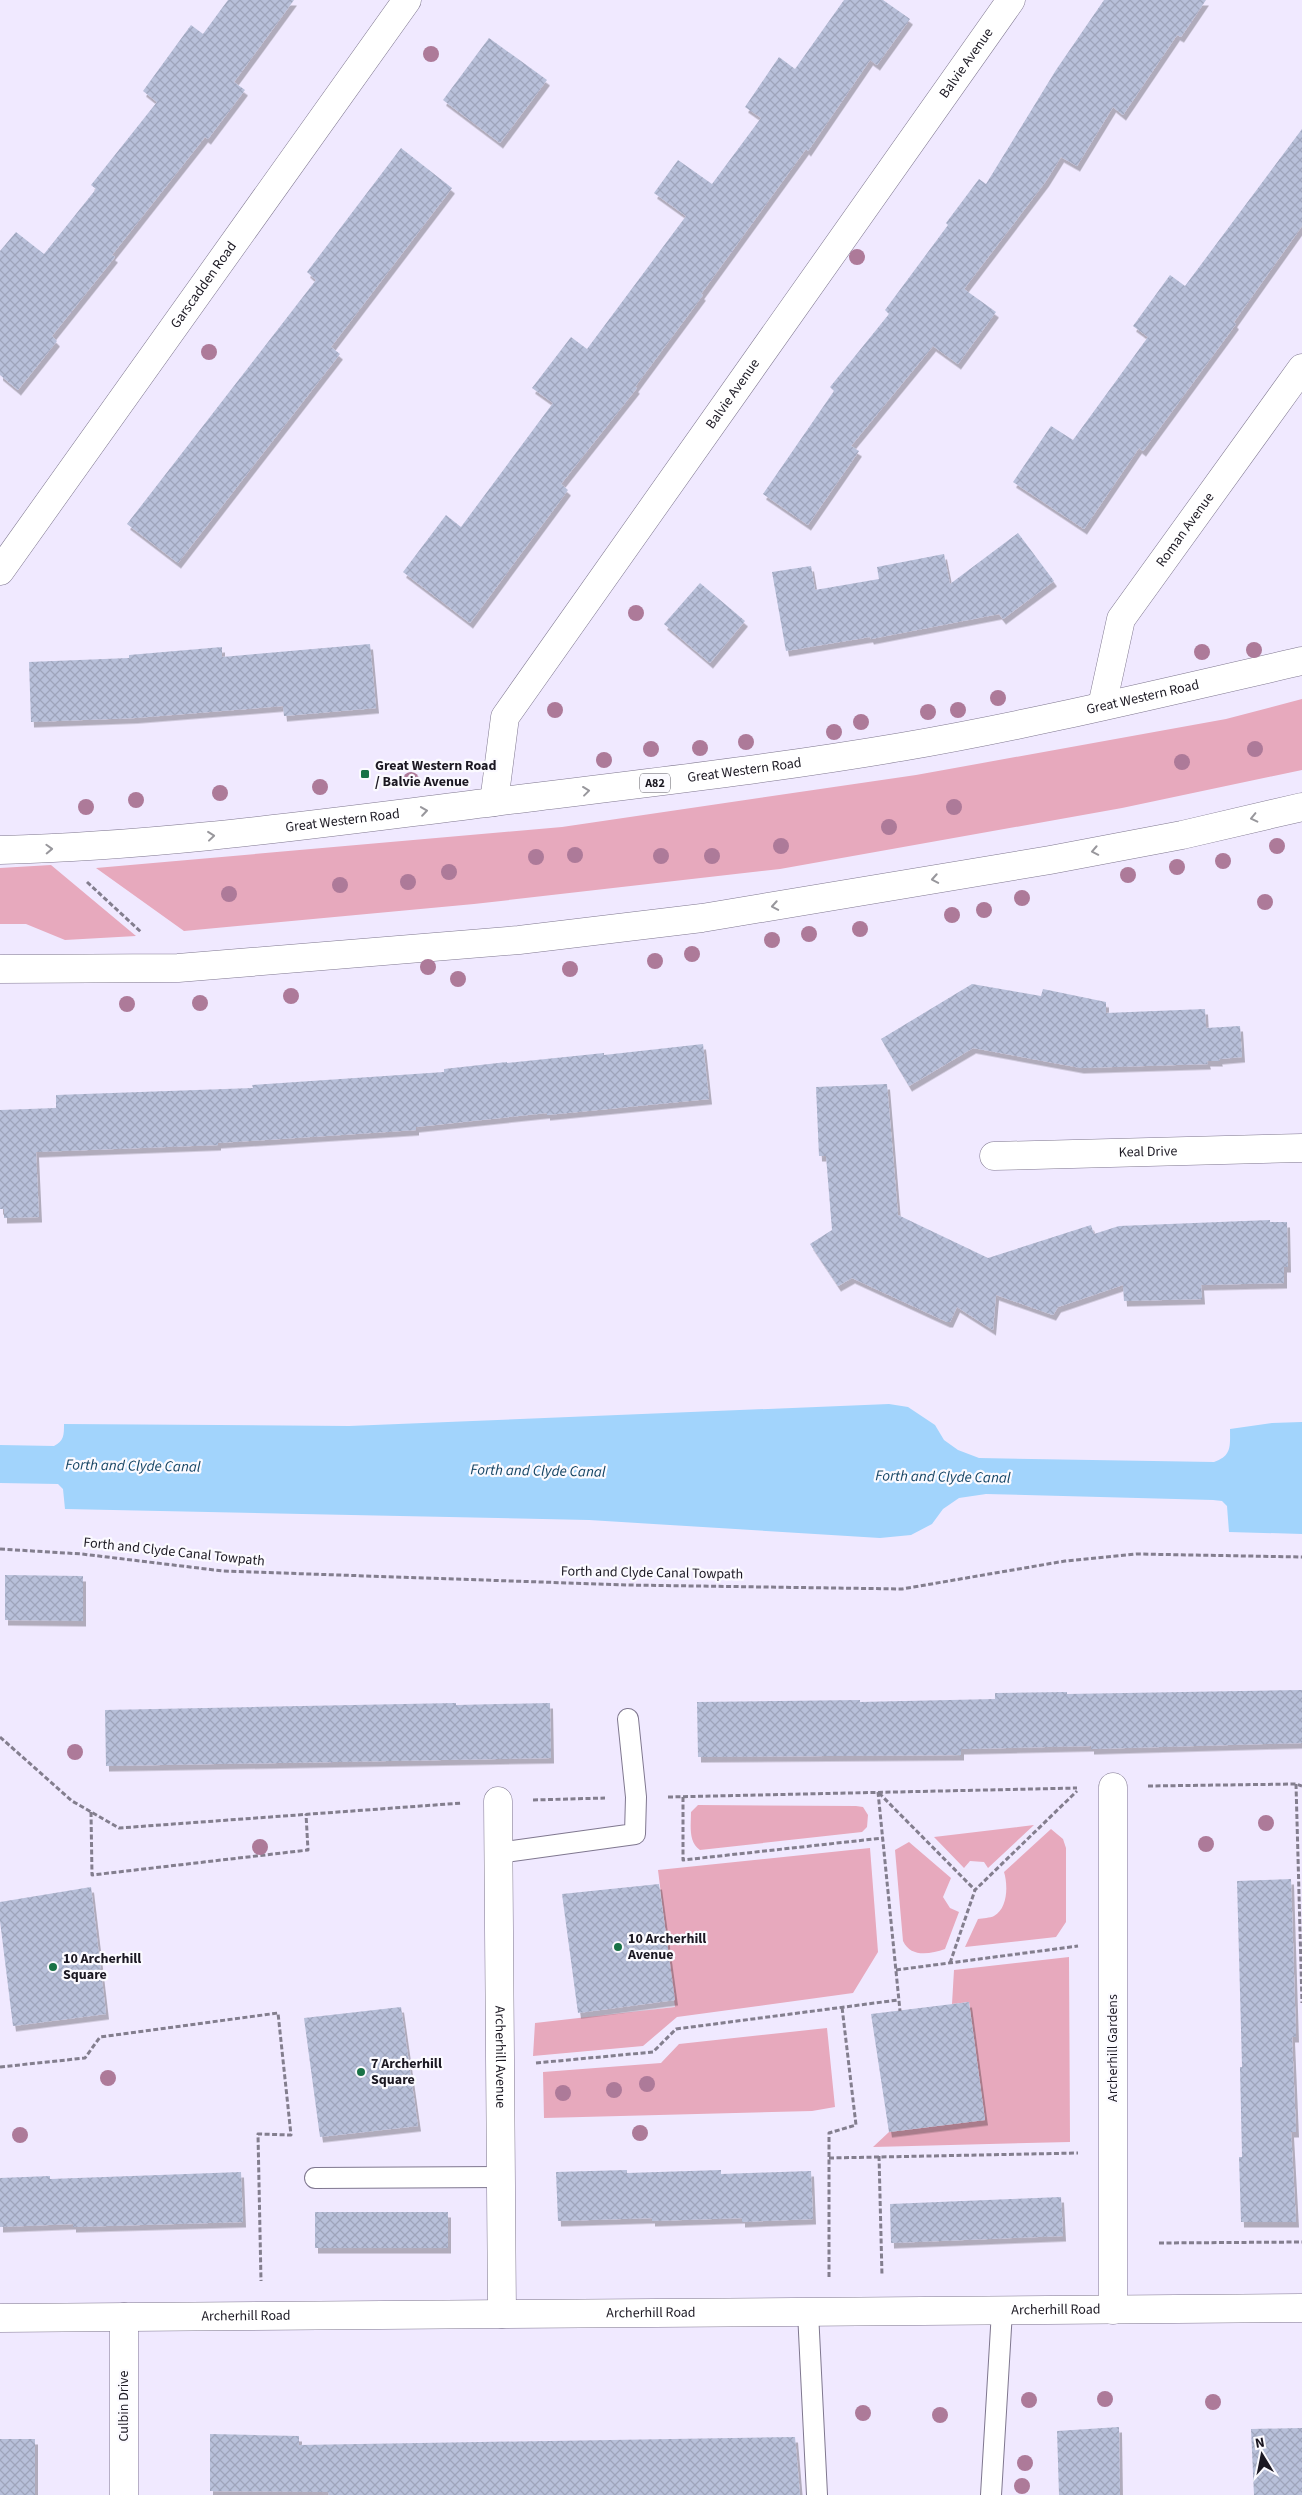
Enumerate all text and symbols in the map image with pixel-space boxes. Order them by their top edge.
street label: Balvie Avenue [935,24,998,102]
street label: Garscadden Road [166,238,242,333]
street label: Balvie Avenue [701,355,765,433]
street label: Roman Avenue [1152,488,1219,571]
street label: Great Western Road [1084,675,1201,720]
street label: Great Western Road [686,753,803,788]
place label: Great Western Road / Balvie Avenue [375,756,497,792]
marker: Great Western Road / Balvie Avenue [359,768,371,780]
road number: A82 [640,774,670,792]
one-way arrow [582,786,590,797]
street label: Great Western Road [284,804,401,838]
one-way arrow [421,806,429,817]
one-way arrow [1250,812,1259,823]
one-way arrow [207,831,215,842]
one-way arrow [45,843,53,854]
one-way arrow [1091,846,1100,856]
one-way arrow [931,874,940,884]
one-way arrow [771,901,780,911]
street label: Keal Drive [1118,1141,1178,1163]
water label: Forth and Clyde Canal [65,1454,201,1478]
water label: Forth and Clyde Canal [470,1459,606,1483]
water label: Forth and Clyde Canal [875,1465,1011,1489]
street label: Forth and Clyde Canal Towpath [82,1533,266,1571]
street label: Forth and Clyde Canal Towpath [561,1561,743,1585]
place label: 10 Archerhill Avenue [627,1929,706,1965]
marker: 10 Archerhill Avenue [612,1941,624,1953]
place label: 10 Archerhill Square [63,1949,141,1985]
marker: 10 Archerhill Square [47,1961,59,1973]
street label: Archerhill Gardens [1103,1994,1123,2102]
street label: Archerhill Avenue [490,2006,510,2108]
place label: 7 Archerhill Square [371,2054,442,2090]
marker: 7 Archerhill Square [355,2066,367,2078]
street label: Archerhill Road [1011,2300,1101,2320]
street label: Archerhill Road [606,2303,696,2323]
street label: Archerhill Road [201,2306,291,2326]
street label: Culbin Drive [114,2370,134,2442]
north arrow [1237,2430,1287,2480]
text: N [1254,2433,1266,2454]

